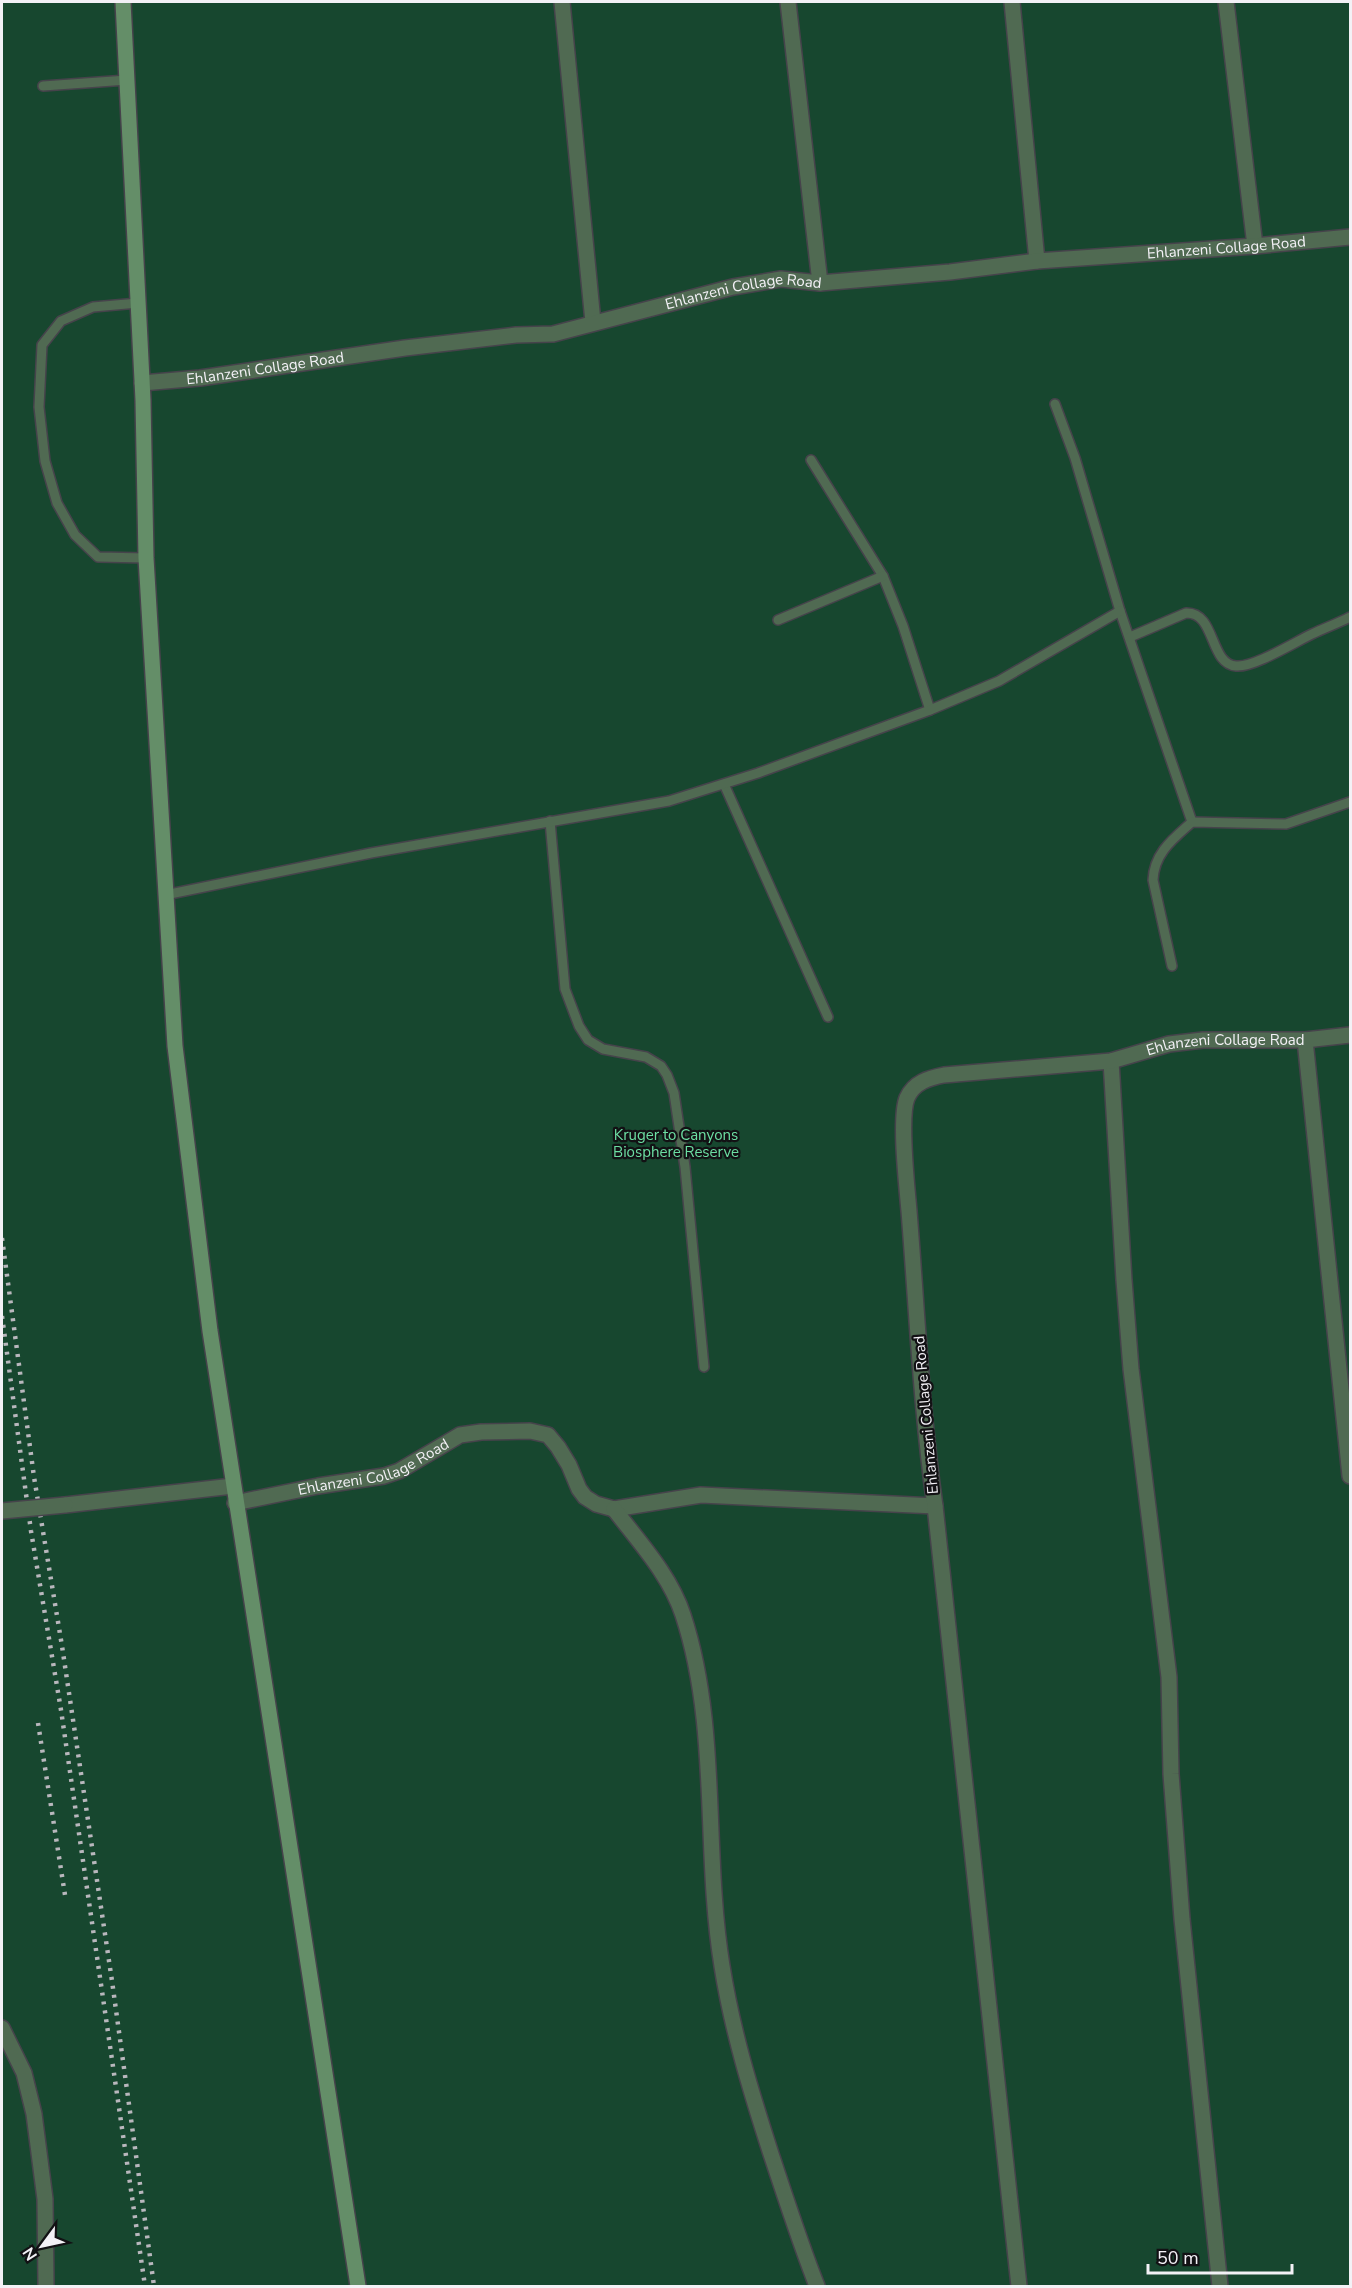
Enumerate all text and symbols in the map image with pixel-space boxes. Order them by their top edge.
street label: Ehlanzeni Collage Road [1146,231,1307,263]
street label: Ehlanzeni Collage Road [663,269,823,314]
street label: Ehlanzeni Collage Road [185,347,345,389]
street label: Ehlanzeni Collage Road [1144,1030,1305,1060]
park label: Kruger to Canyons Biosphere Reserve [613,1125,739,1162]
street label: Ehlanzeni Collage Road [909,1335,943,1495]
street label: Ehlanzeni Collage Road [296,1434,453,1500]
north arrow [12,2216,72,2276]
scale bar [1148,2237,1292,2275]
text: N [18,2243,43,2265]
text: 50 m [1157,2246,1199,2270]

